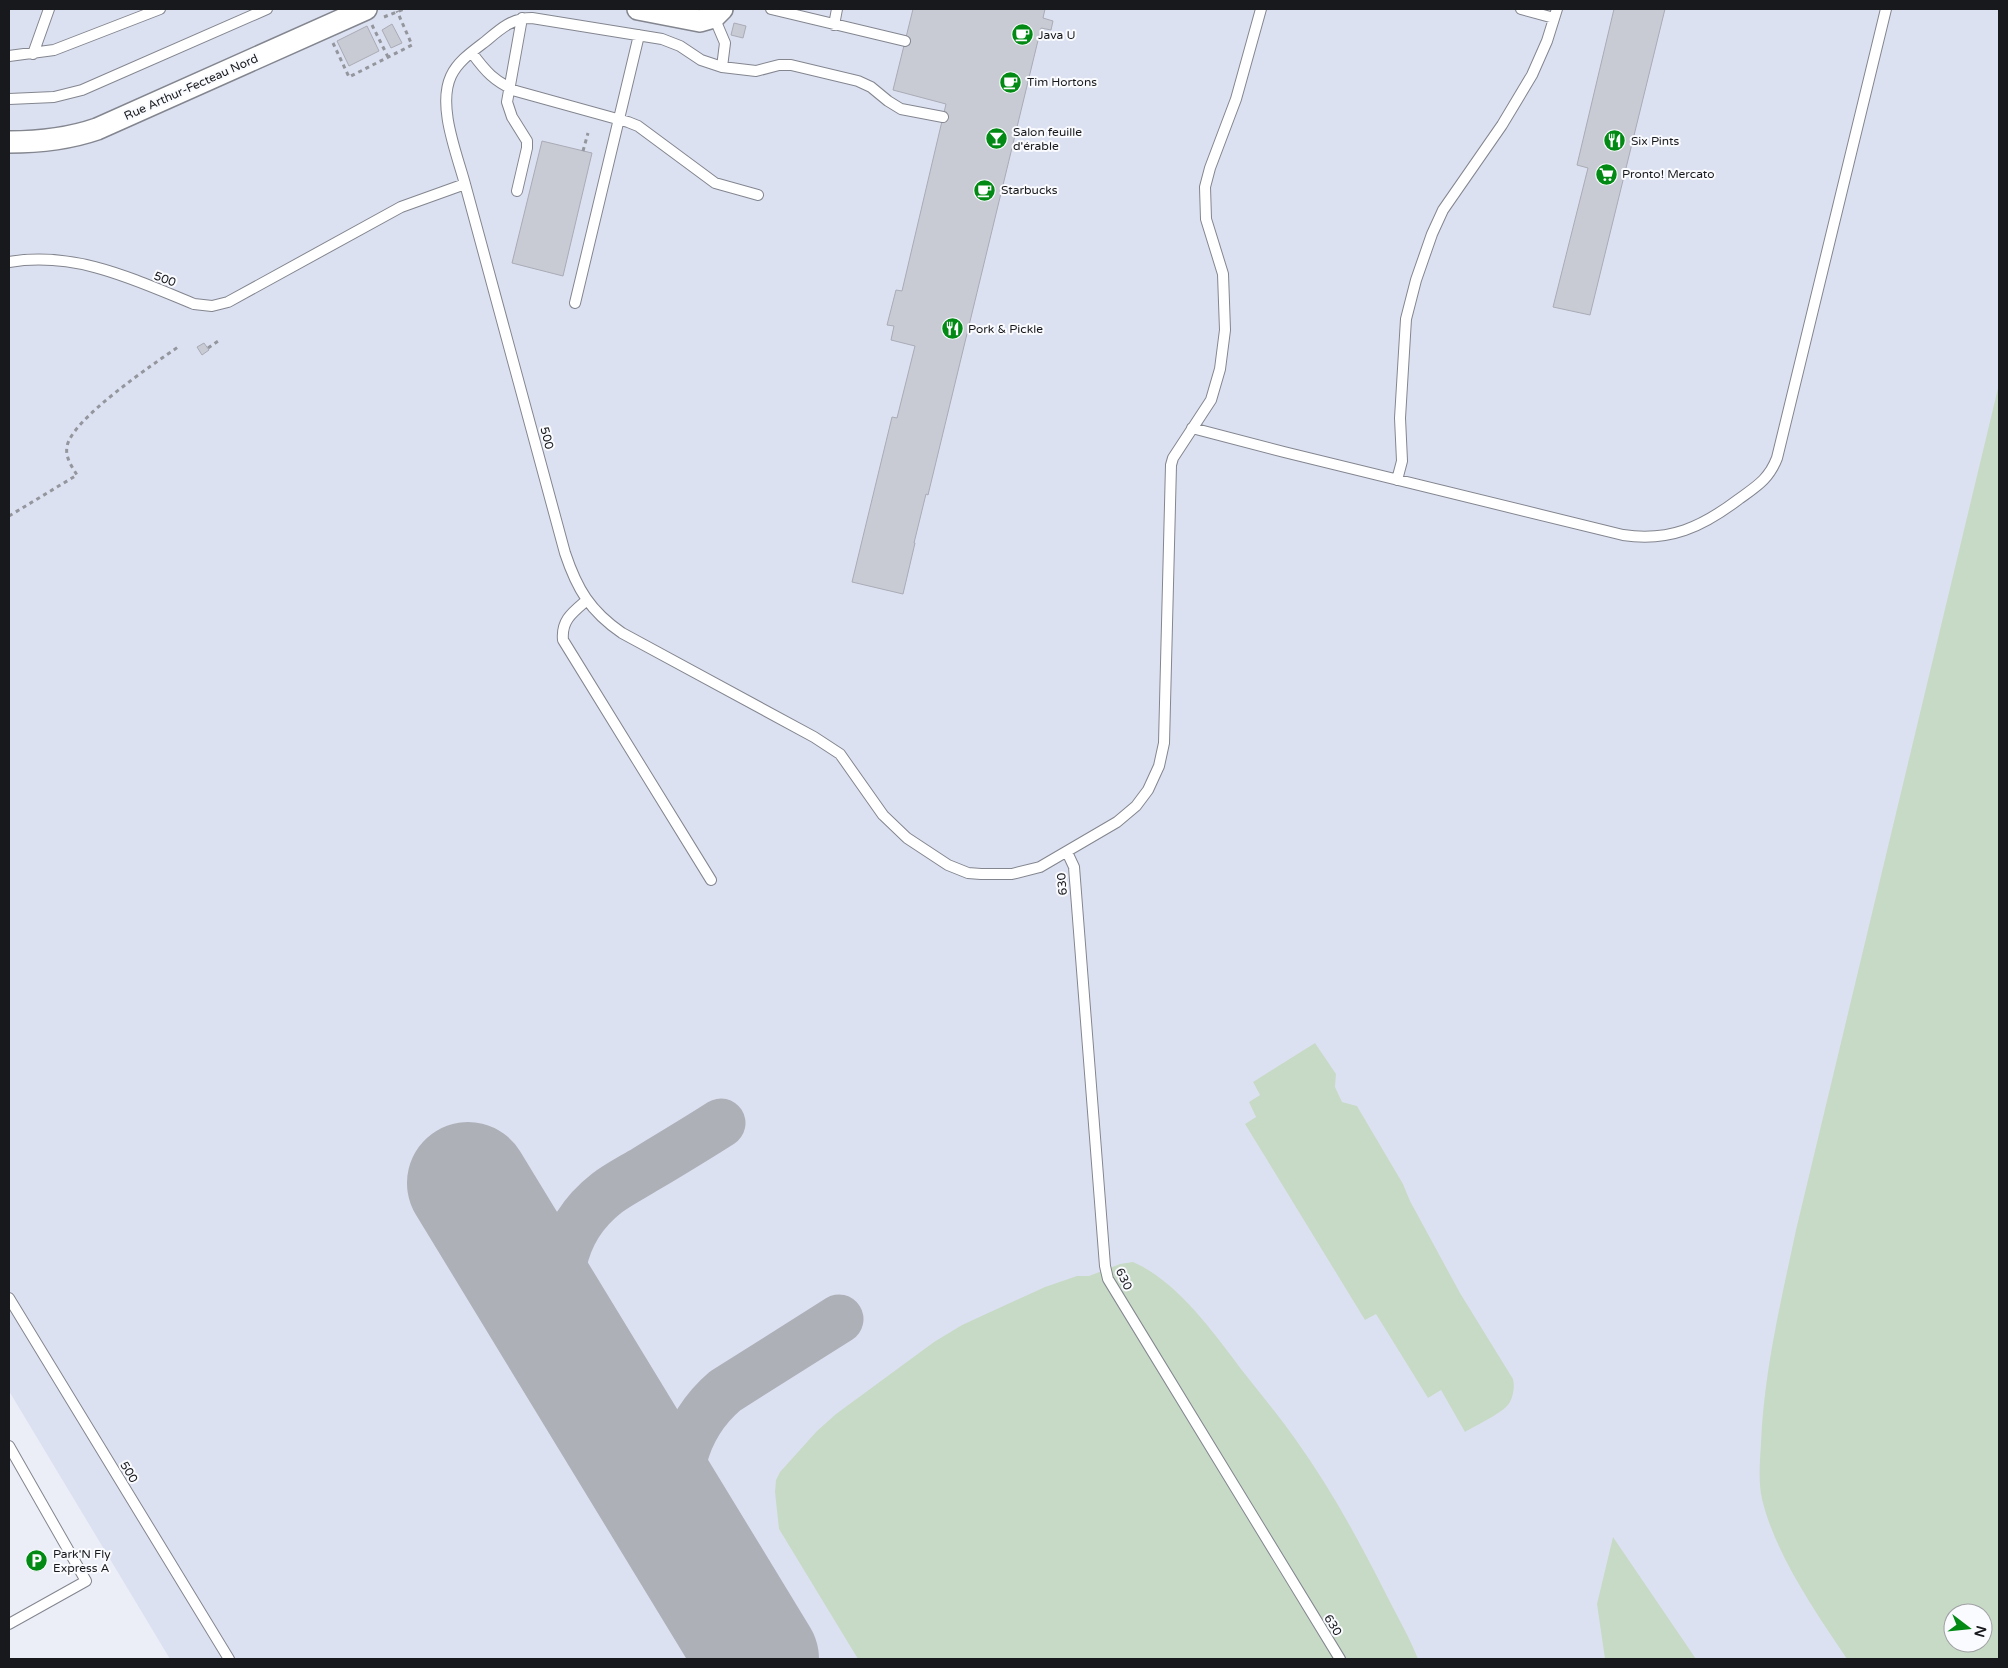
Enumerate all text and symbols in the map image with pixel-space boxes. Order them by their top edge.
cafe icon: Java U [1010,23,1034,47]
place label: Java U [1038,28,1075,42]
street label: Rue Arthur-Fecteau Nord [122,51,260,123]
cafe icon: Tim Hortons [999,70,1023,94]
place label: Tim Hortons [1027,75,1097,89]
place label: Salon feuille d'érable [1013,125,1082,153]
bar icon: Salon feuille d'érable [985,127,1009,151]
restaurant icon: Six Pints [1603,129,1627,153]
place label: Six Pints [1631,134,1680,148]
supermarket icon: Pronto! Mercato [1594,162,1618,186]
place label: Pronto! Mercato [1622,167,1715,181]
cafe icon: Starbucks [973,178,997,202]
place label: Starbucks [1001,183,1058,197]
street label: 500 [152,268,178,290]
restaurant icon: Pork & Pickle [940,317,964,341]
place label: Pork & Pickle [968,322,1043,336]
street label: 500 [537,425,557,451]
street label: 630 [1054,872,1070,896]
street label: 630 [1113,1266,1135,1293]
street label: 500 [117,1459,141,1486]
place label: Park'N Fly Express A [53,1547,111,1575]
parking icon: Park'N Fly Express A [25,1549,49,1573]
north arrow [1943,1603,1993,1653]
street label: 630 [1321,1612,1345,1639]
text: N [1970,1624,1990,1639]

